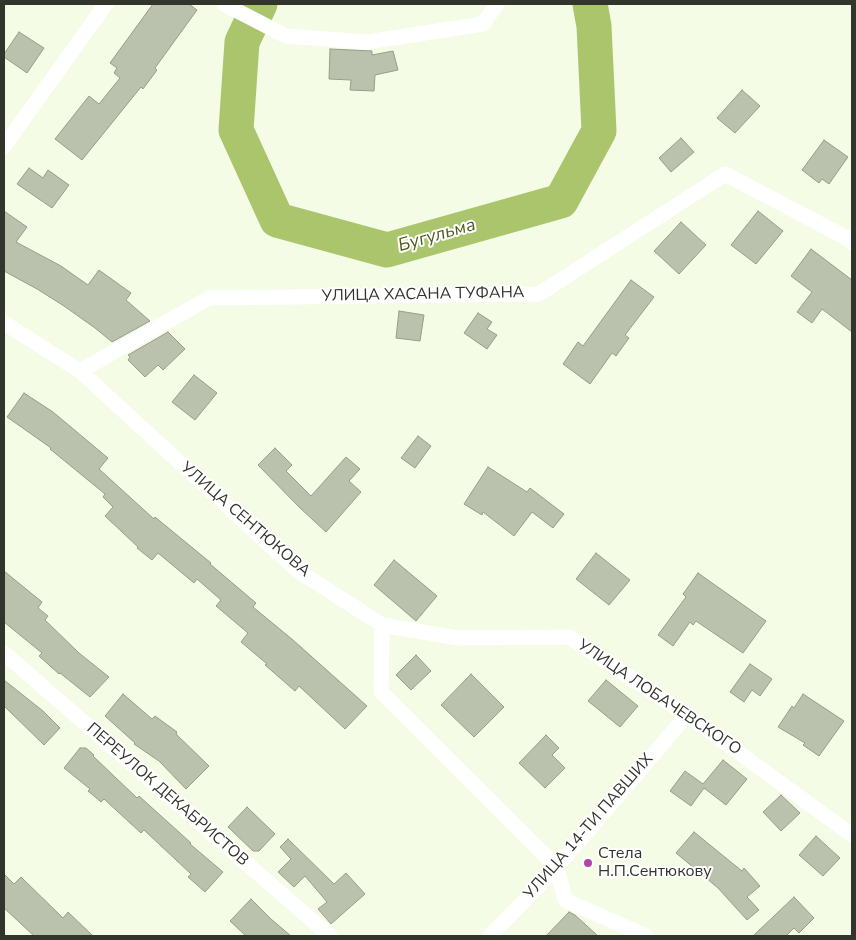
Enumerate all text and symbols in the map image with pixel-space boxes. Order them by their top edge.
water label: Бугульма [396,215,478,257]
street label: УЛИЦА ХАСАНА ТУФАНА [321,284,525,306]
street label: УЛИЦА СЕНТЮКОВА [176,459,314,581]
street label: УЛИЦА ЛОБАЧЕВСКОГО [574,636,744,760]
street label: ПЕРЕУЛОК ДЕКАБРИСТОВ [82,719,252,871]
street label: УЛИЦА 14-ТИ ПАВШИХ [520,750,658,904]
place label: Стела Н.П.Сентюкову [598,844,712,882]
marker: Стела Н.П.Сентюкову [582,857,594,869]

